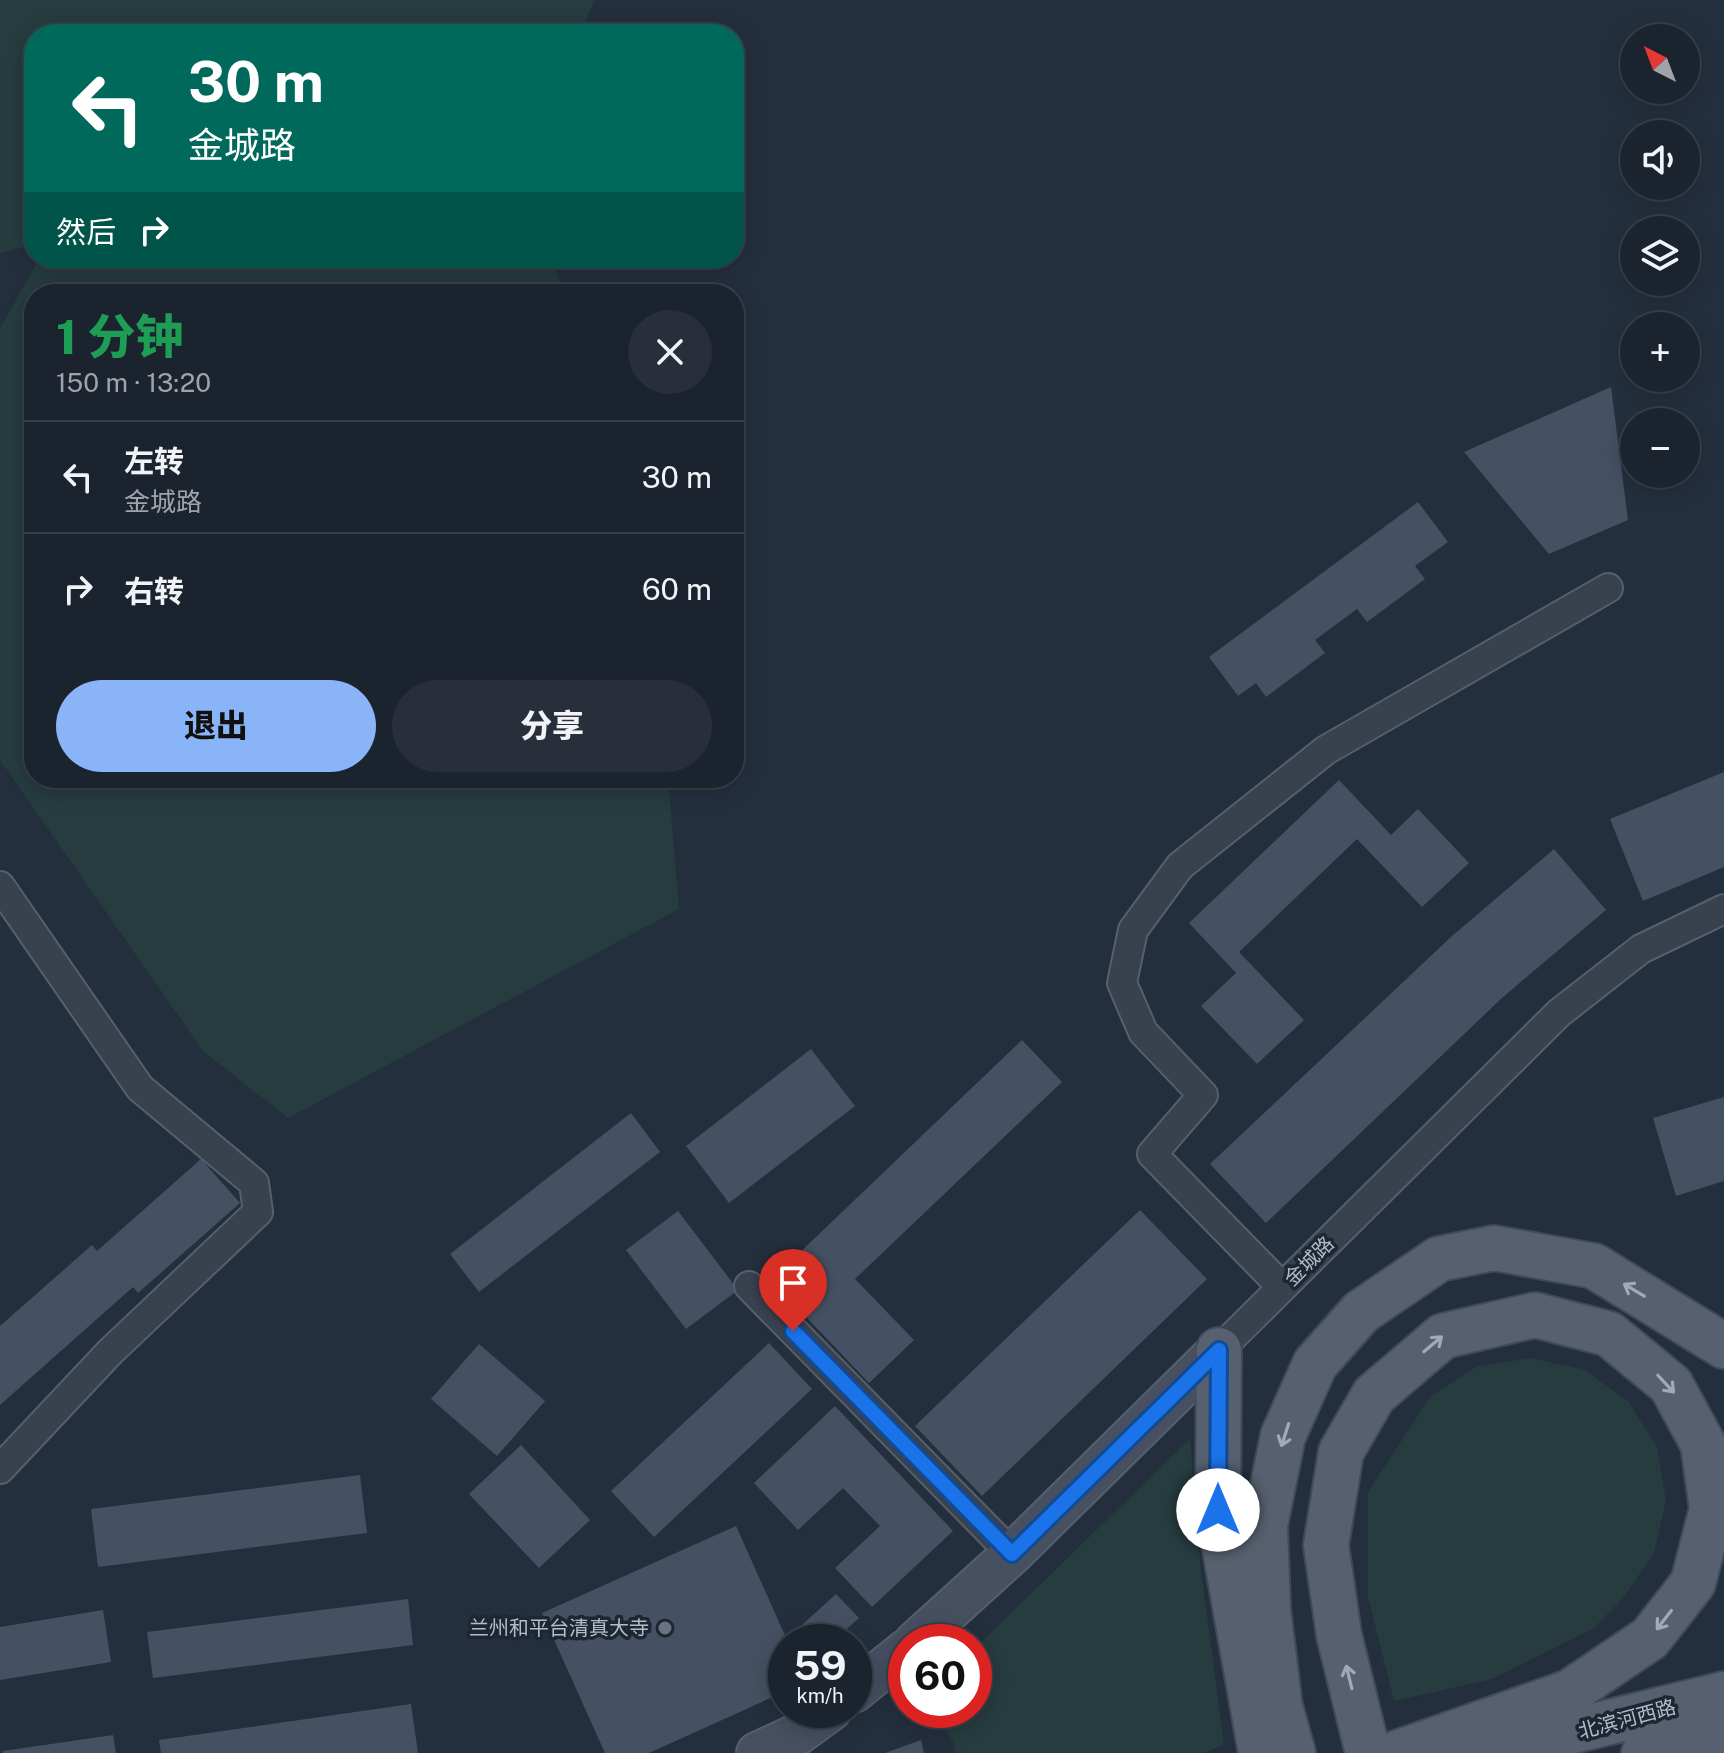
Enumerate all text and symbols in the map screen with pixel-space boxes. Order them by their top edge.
north arrow [1620,24,1700,104]
map controls [1620,24,1700,488]
text: 30 m [188,49,324,115]
icon: left [56,56,160,160]
button: sound [1620,120,1700,200]
text: 金城路 [188,124,296,166]
icon: right [132,208,176,252]
text: 然后 [56,214,116,250]
button: layers [1620,216,1700,296]
text: 1 分钟 [56,308,184,365]
button: close [628,310,712,394]
button: + [1620,312,1700,392]
text: 150 m · 13:20 [56,367,211,398]
button: − [1620,408,1700,488]
text: 左转 [124,443,184,479]
icon: left [56,455,100,499]
text: 30 m [642,459,712,495]
text: 金城路 [124,486,202,517]
icon: right [56,567,100,611]
text: 60 m [642,571,712,607]
text: 右转 [124,573,184,609]
button: 退出 [56,680,376,772]
button: 分享 [392,680,712,772]
street label: 金城路 [1279,1231,1339,1291]
pin [759,1249,827,1331]
icon: arrive [771,1261,815,1305]
one-way arrow [1623,1282,1646,1298]
one-way arrow [1423,1335,1443,1353]
one-way arrow [1657,1374,1676,1394]
one-way arrow [1277,1422,1292,1448]
position arrow [1176,1468,1260,1552]
one-way arrow [1655,1609,1673,1630]
place label: 兰州和平台清真大寺 [469,1616,649,1640]
marker: 兰州和平台清真大寺 [656,1619,674,1637]
speed limit sign: 60 [888,1624,992,1728]
text: 59 [793,1642,847,1689]
one-way arrow [1341,1665,1356,1691]
text: km/h [796,1684,844,1708]
street label: 北滨河西路 [1576,1694,1678,1744]

